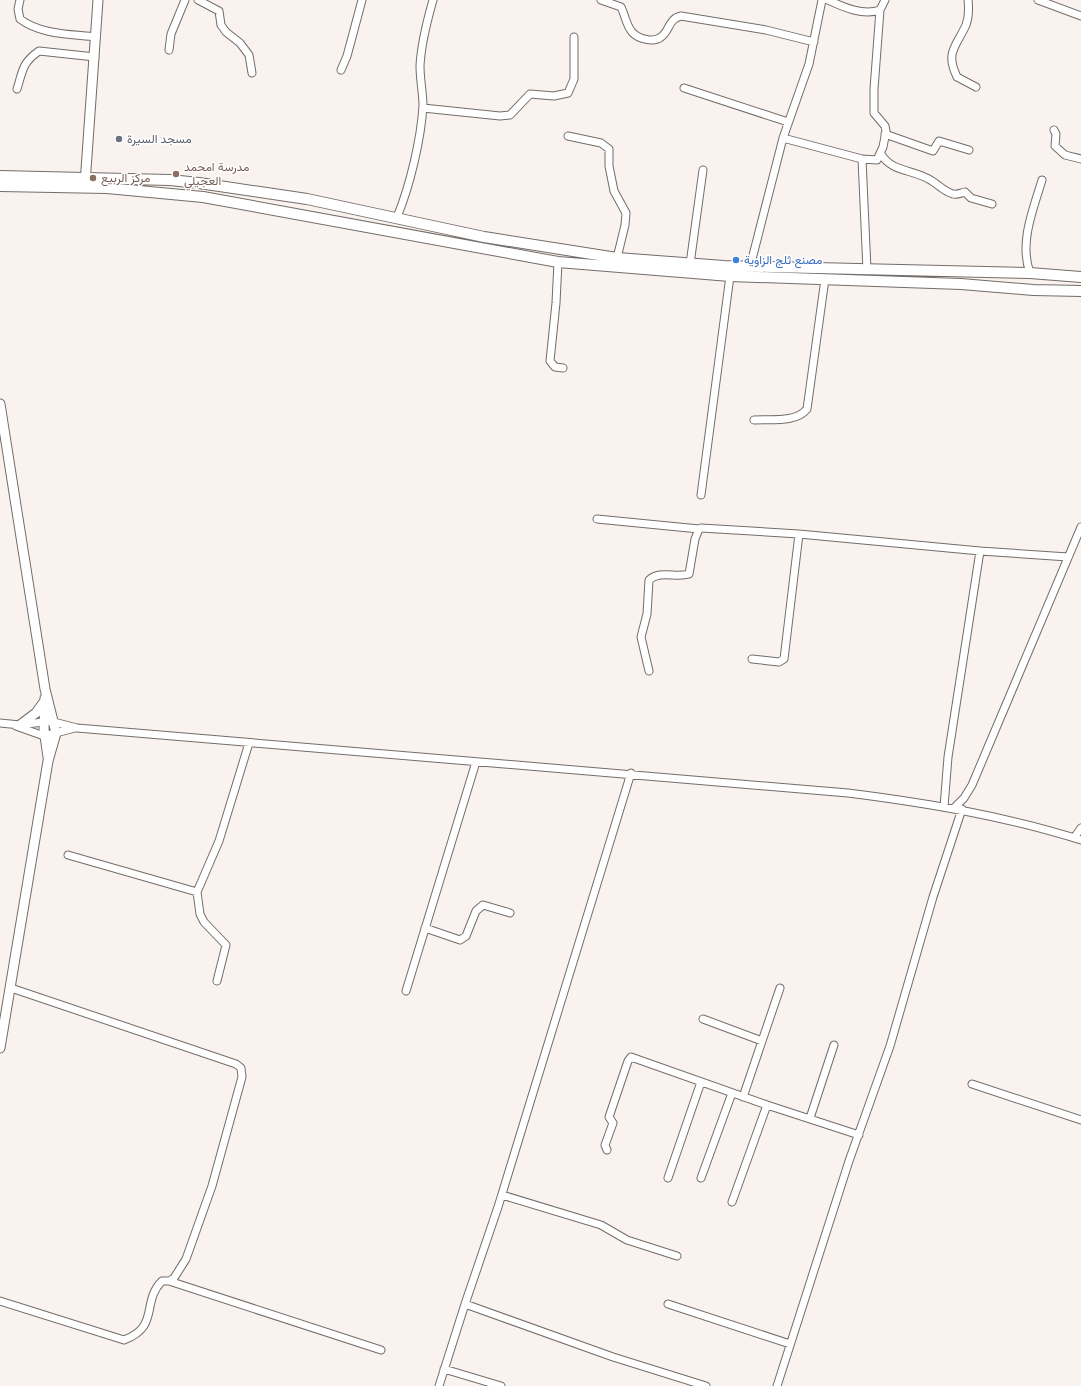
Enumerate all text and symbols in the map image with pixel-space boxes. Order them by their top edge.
place label: مسجد السيرة [127,130,192,147]
marker: مسجد السيرة [114,134,124,144]
place label: مدرسة امحمد العجيلي [184,158,249,191]
place label: مركز الربيع [101,169,150,187]
marker: مدرسة امحمد العجيلي [171,169,181,179]
marker: مركز الربيع [88,173,98,183]
place label: مصنع ثلج الزاوية [744,251,822,269]
marker: مصنع ثلج الزاوية [731,255,741,265]

